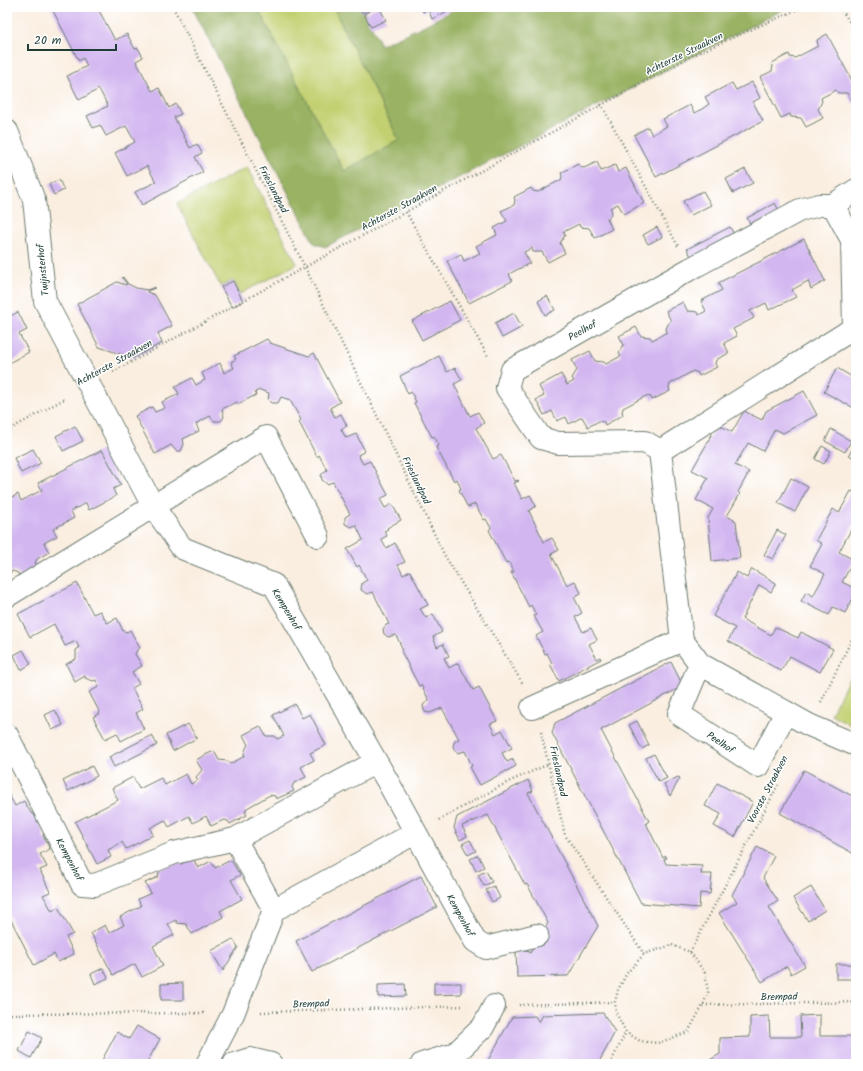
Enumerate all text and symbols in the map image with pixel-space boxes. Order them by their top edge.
scale bar [28,26,116,52]
street label: Achterste Straakven [643,28,726,80]
text: 20 m [34,31,62,50]
street label: Frieslandpad [254,163,292,217]
street label: Achterste Straakven [359,180,440,235]
street label: Twijnsterhof [32,242,54,297]
street label: Peelhof [565,316,601,345]
street label: Achterste Straakven [74,335,155,390]
street label: Frieslandpad [398,454,435,508]
street label: Kempenhof [267,585,306,635]
street label: Peelhof [703,728,739,759]
street label: Frieslandpad [545,744,571,799]
street label: Voorste Straakven [743,753,793,826]
street label: Kempenhof [51,835,88,885]
street label: Kempenhof [442,891,479,941]
street label: Brempad [761,989,798,1005]
street label: Brempad [292,995,331,1013]

